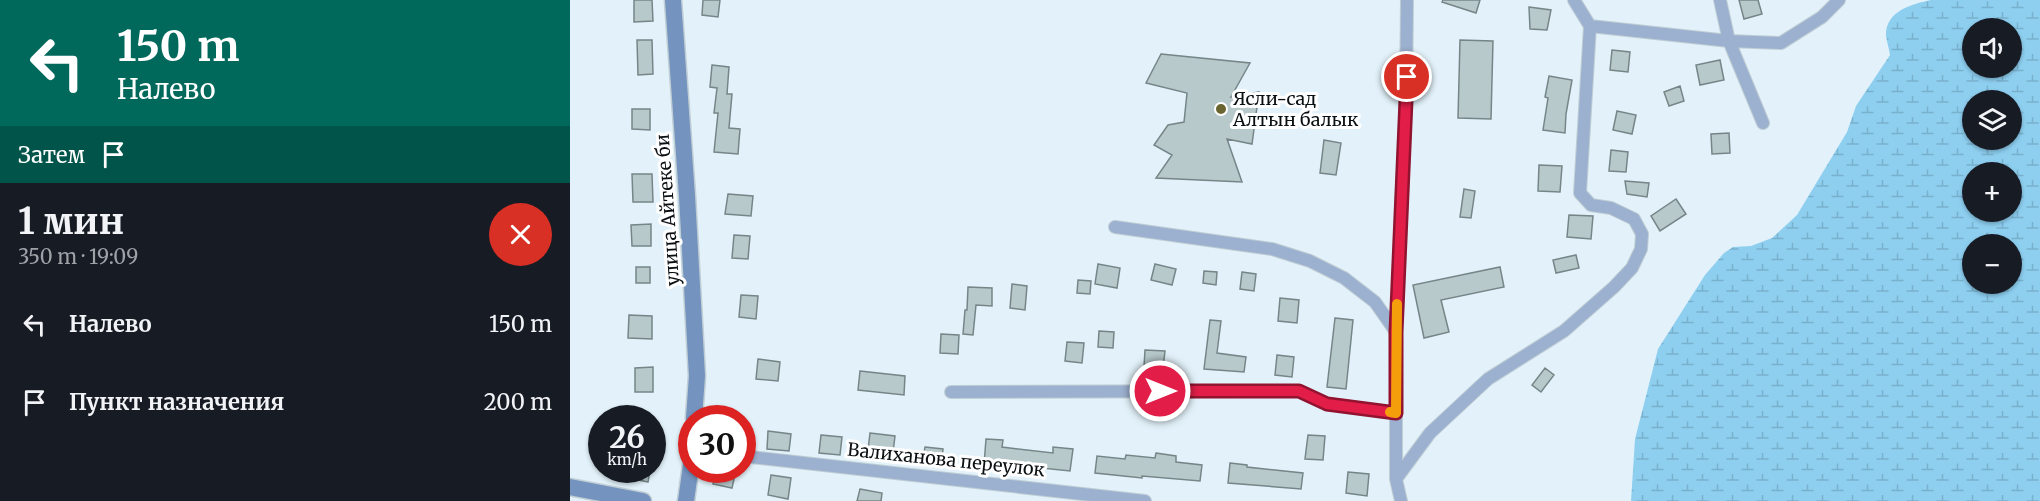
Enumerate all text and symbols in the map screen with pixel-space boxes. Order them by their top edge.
map controls [1962,18,2022,294]
button: sound [1962,18,2022,78]
text: 150 m [117,20,239,72]
icon: left [18,24,96,102]
pin [1381,51,1432,102]
icon: arrive [1390,60,1423,93]
text: Налево [117,72,215,106]
place label: Ясли-сад Алтын балык [1232,87,1359,131]
button: layers [1962,90,2022,150]
marker: Ясли-сад Алтын балык [1214,102,1228,116]
street label: улица Айтеке би [651,133,684,287]
icon: arrive [97,138,130,171]
text: Затем [18,141,85,169]
button: + [1962,162,2022,222]
text: 1 мин [18,199,124,244]
button: close [489,203,552,266]
button: − [1962,234,2022,294]
text: 350 m · 19:09 [18,244,138,269]
icon: left [18,308,51,341]
text: Налево [69,310,152,338]
text: 150 m [489,310,552,338]
position arrow [1128,359,1192,423]
icon: arrive [18,386,51,419]
text: Пункт назначения [69,388,284,416]
text: 200 m [484,388,552,416]
speed limit sign: 30 [678,405,756,483]
text: 26 [609,418,645,456]
street label: Валиханова переулок [846,438,1046,481]
text: km/h [607,450,647,469]

